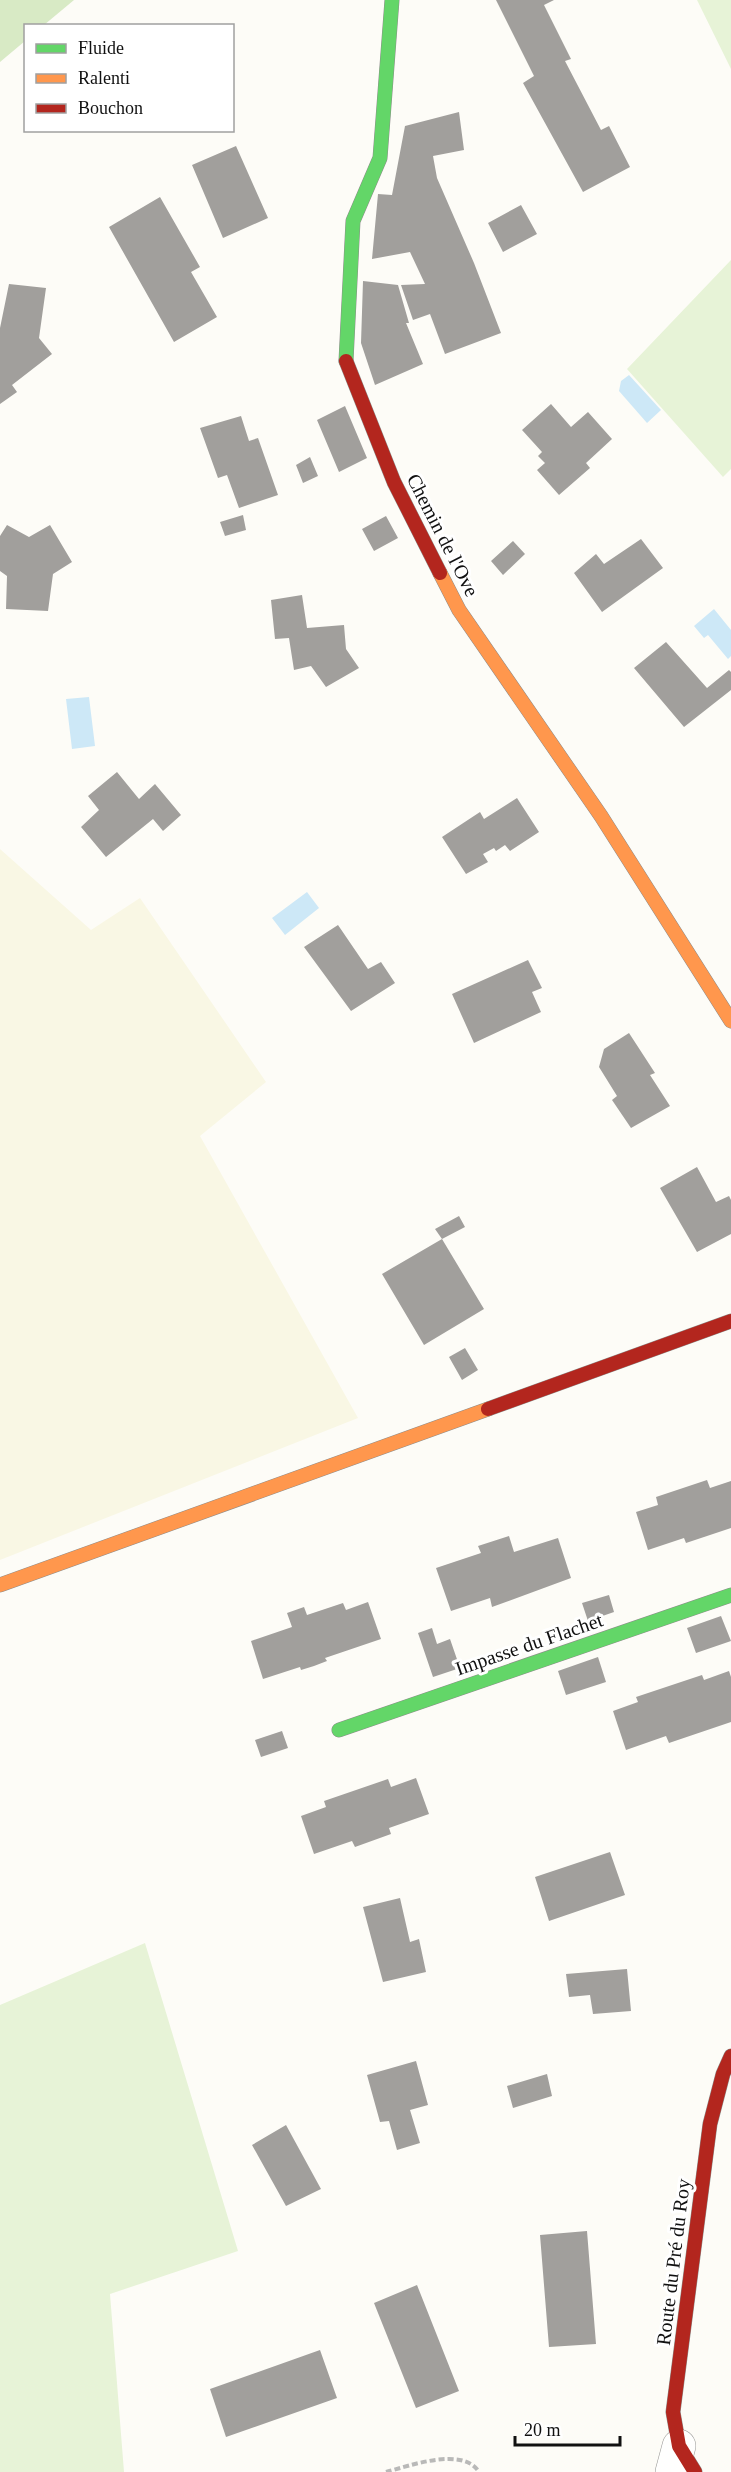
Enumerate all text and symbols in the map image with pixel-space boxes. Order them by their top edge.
legend [24,24,234,132]
text: Fluide [78,38,124,58]
text: Ralenti [78,68,130,88]
text: Bouchon [78,98,143,118]
street label: Chemin de l'Ove [403,470,483,600]
street label: Impasse du Flachet [452,1608,606,1680]
street label: Route du Pré du Roy [652,2177,695,2347]
scale bar [515,2409,620,2447]
text: 20 m [524,2420,561,2440]

